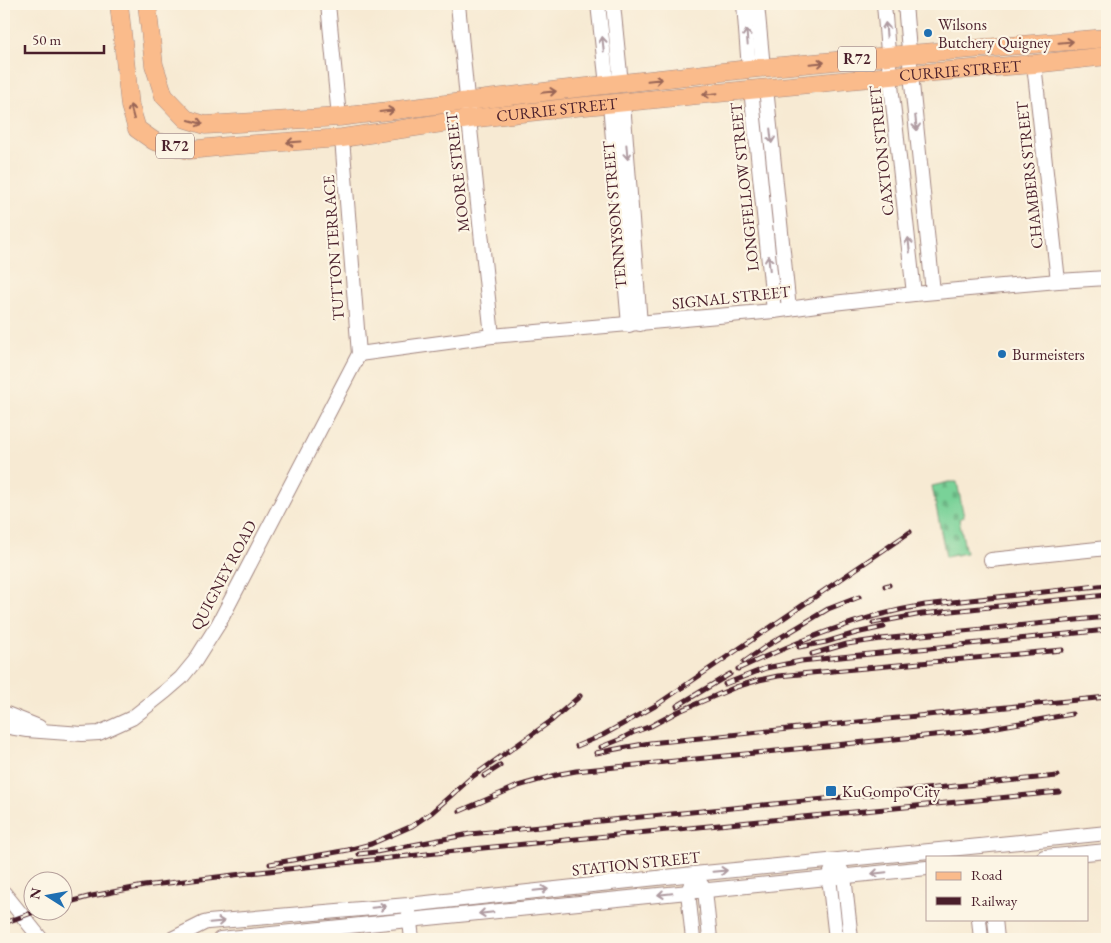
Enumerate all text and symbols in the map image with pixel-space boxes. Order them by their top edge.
place label: Wilsons Butchery Quigney [938,14,1052,53]
scale bar [25,22,104,54]
one-way arrow [881,22,891,38]
marker: Wilsons Butchery Quigney [922,27,934,39]
one-way arrow [742,29,751,45]
text: 50 m [32,30,61,49]
one-way arrow [598,37,608,53]
one-way arrow [1058,37,1074,46]
road number: R72 [838,46,876,72]
street label: CURRIE STREET [898,55,1022,86]
one-way arrow [809,58,825,68]
one-way arrow [647,75,663,85]
street label: CAXTON STREET [864,85,899,217]
one-way arrow [540,87,556,97]
one-way arrow [703,89,719,99]
street label: CURRIE STREET [495,93,619,127]
street label: CHAMBERS STREET [1011,100,1048,250]
street label: LONGFELLOW STREET [725,101,764,272]
one-way arrow [127,104,136,120]
one-way arrow [379,106,395,116]
street label: MOORE STREET [441,111,474,233]
one-way arrow [911,114,921,130]
one-way arrow [187,117,203,127]
one-way arrow [766,128,776,144]
road number: R72 [156,134,194,158]
one-way arrow [286,137,302,146]
street label: TENNYSON STREET [598,140,631,290]
one-way arrow [622,143,631,159]
street label: TUTTON TERRACE [318,174,349,321]
one-way arrow [904,237,914,253]
one-way arrow [764,255,774,271]
street label: SIGNAL STREET [671,281,792,314]
place label: Burmeisters [1012,344,1085,365]
marker: Burmeisters [996,348,1008,360]
street label: QUIGNEY ROAD [186,517,261,634]
place label: KuGompo City [842,781,941,802]
marker: KuGompo City [824,784,838,798]
street label: STATION STREET [571,846,702,881]
legend [926,856,1088,920]
text: Road [971,865,1003,884]
one-way arrow [711,866,727,876]
one-way arrow [871,868,887,878]
north arrow [22,870,72,920]
one-way arrow [532,885,548,895]
text: N [25,886,45,901]
one-way arrow [657,889,673,899]
text: Railway [971,891,1018,910]
one-way arrow [371,903,387,912]
one-way arrow [478,908,494,918]
one-way arrow [209,917,225,926]

